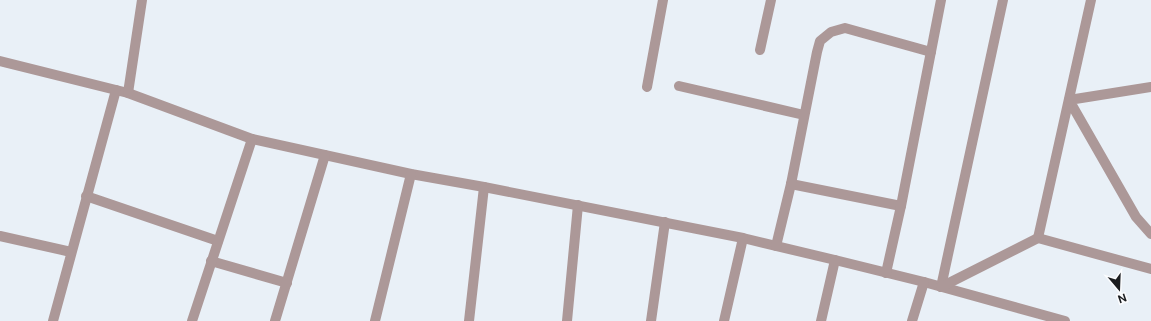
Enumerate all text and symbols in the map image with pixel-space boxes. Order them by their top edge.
north arrow [1099,269,1139,309]
text: N [1116,291,1128,306]

